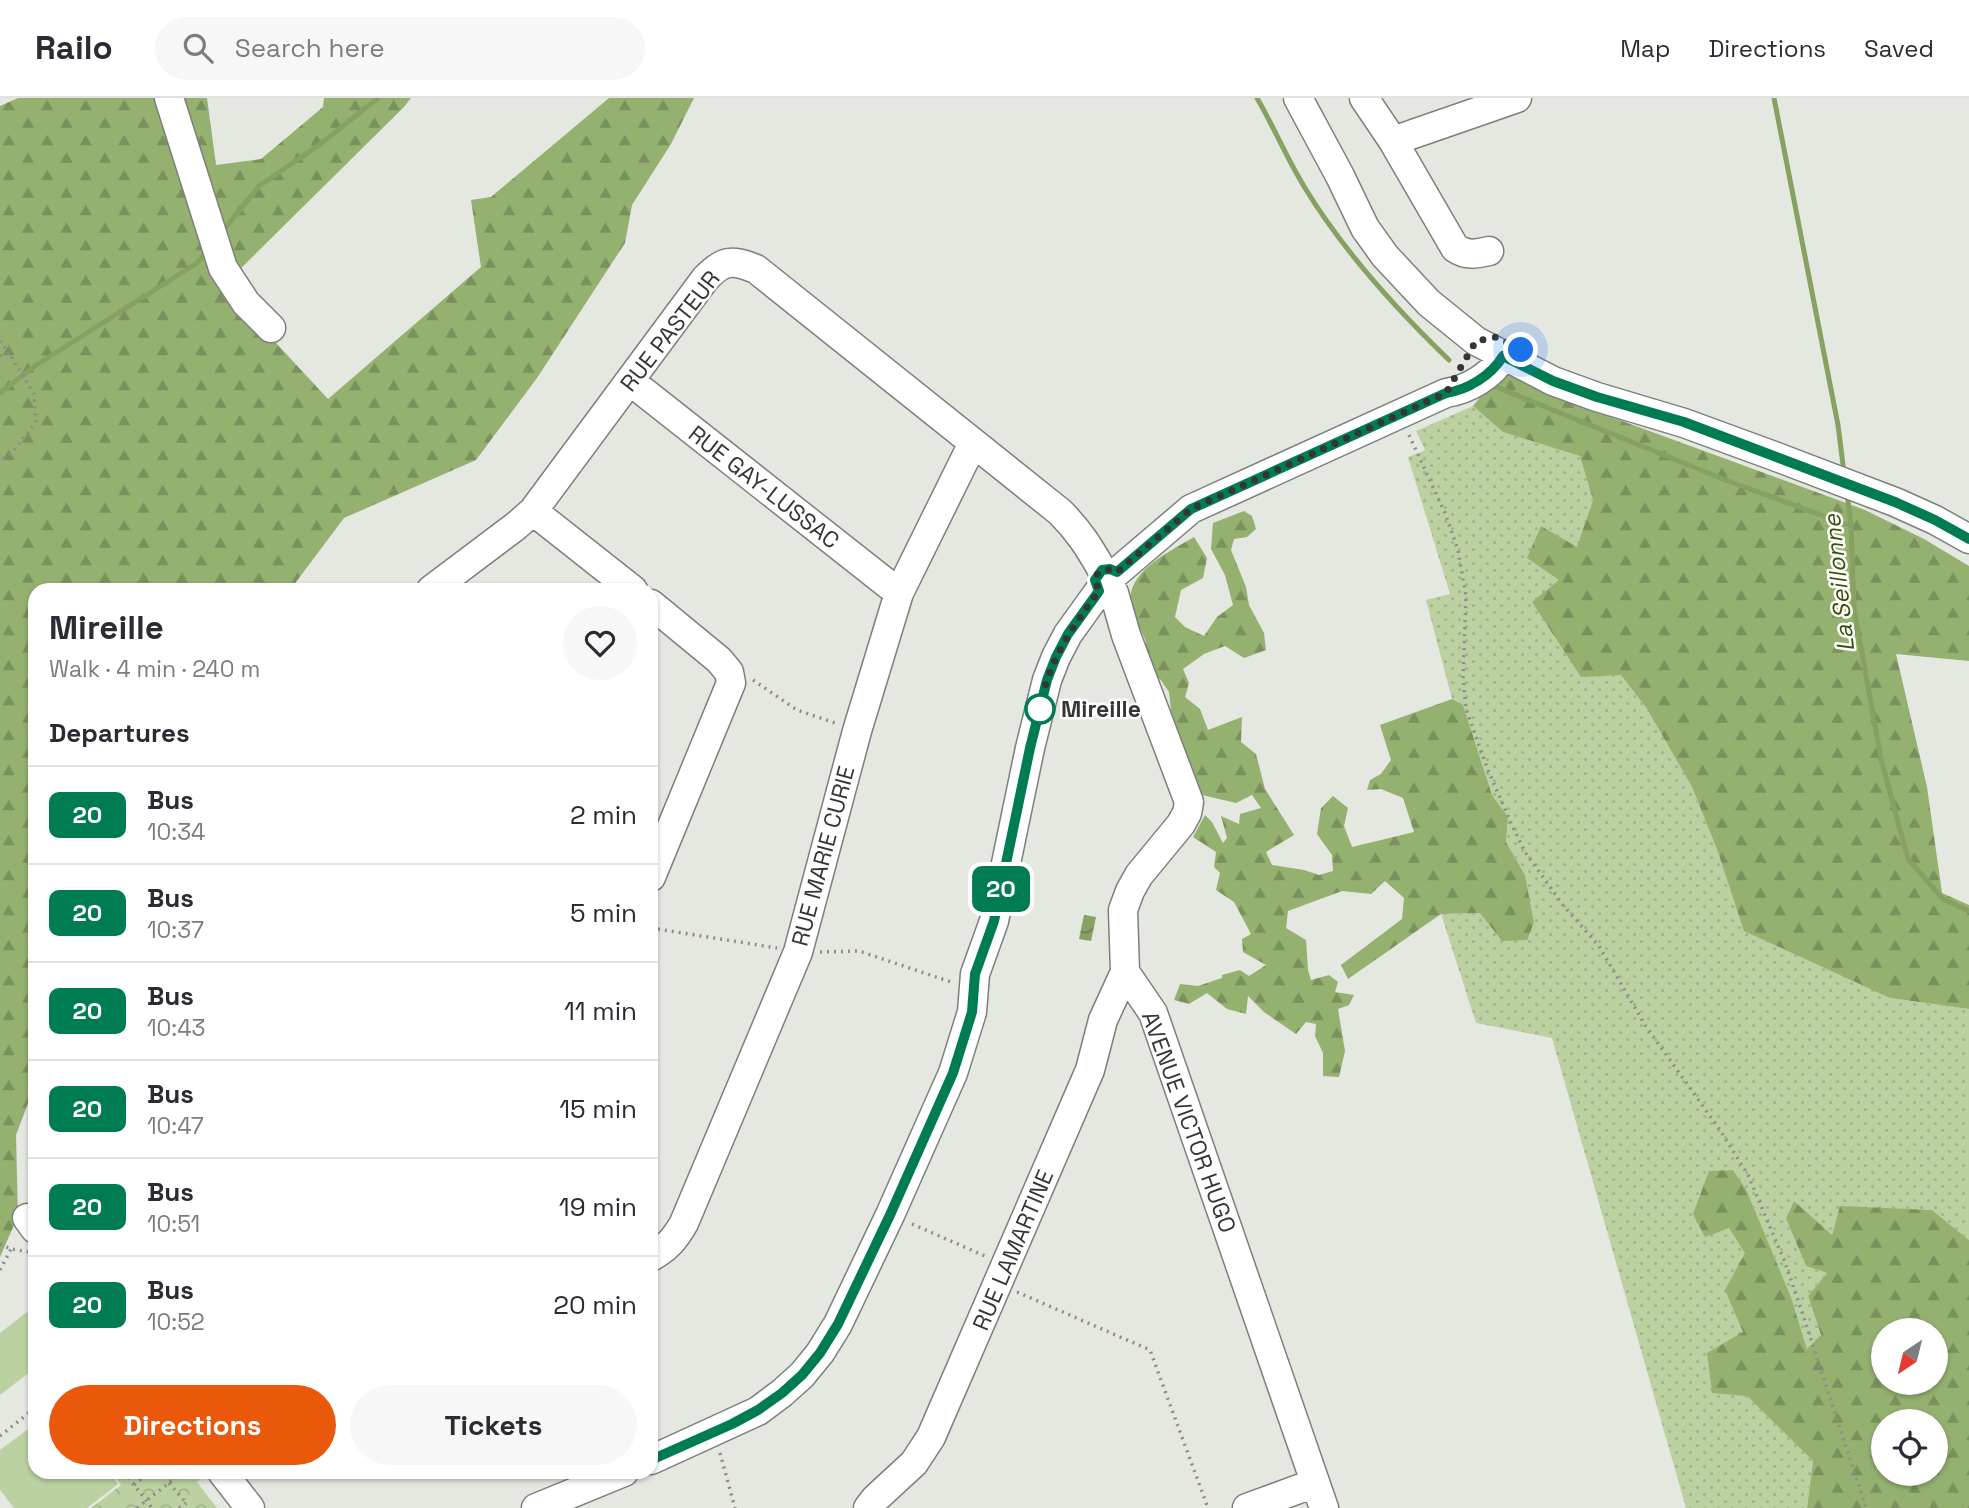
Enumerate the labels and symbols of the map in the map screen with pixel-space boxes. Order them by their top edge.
street label: RUE PASTEUR [613,264,727,398]
your location [1503,332,1538,367]
street label: RUE GAY-LUSSAC [682,419,846,555]
water label: La Seillonne [1816,512,1861,653]
marker: Mireille [1025,694,1055,724]
place label: Mireille [1061,694,1141,724]
street label: RUE MARIE CURIE [785,763,861,949]
line badge: 20 [970,866,1032,912]
street label: AVENUE VICTOR HUGO [1135,1007,1243,1237]
street label: RUE LAMARTINE [966,1165,1060,1335]
north arrow [1871,1318,1948,1395]

